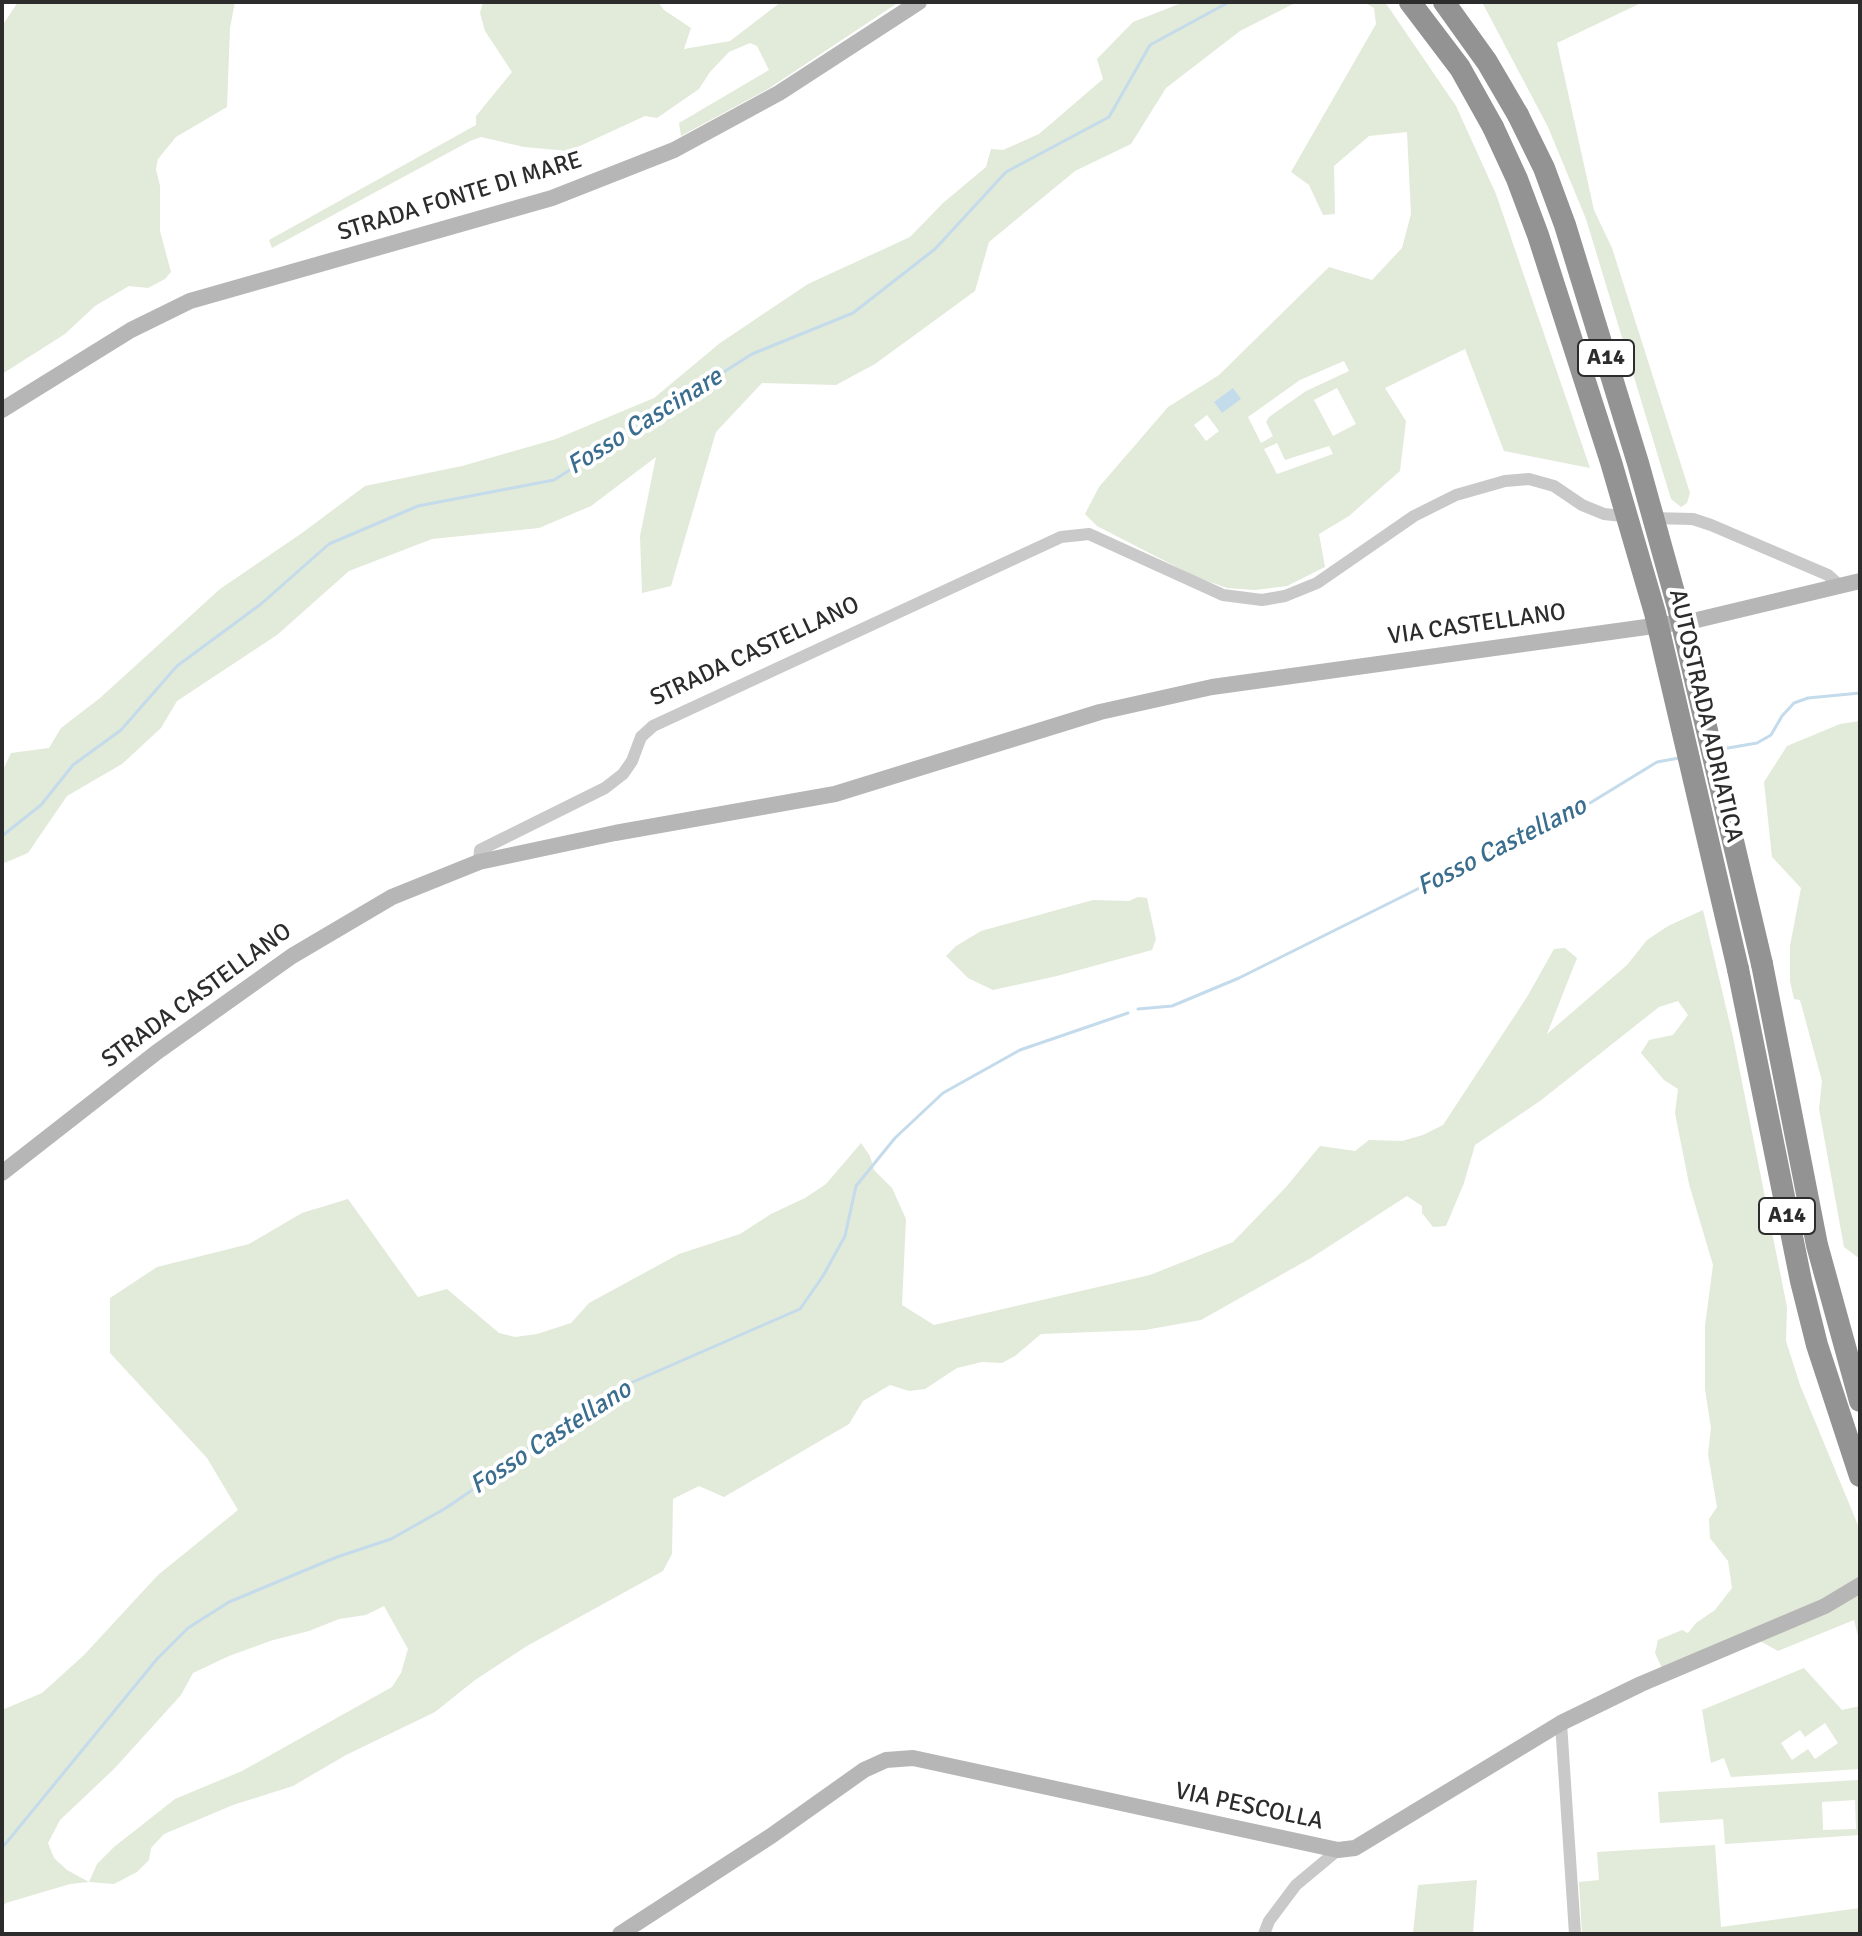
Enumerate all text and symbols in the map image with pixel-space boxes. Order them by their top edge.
street label: STRADA FONTE DI MARE [334,146,586,248]
road number: A14 [1578,340,1634,376]
water label: Fosso Cascinare [562,362,728,482]
street label: AUTOSTRADA ADRIATICA [1662,587,1748,845]
street label: STRADA CASTELLANO [646,591,864,713]
street label: VIA CASTELLANO [1386,598,1568,652]
water label: Fosso Castellano [1412,791,1592,903]
street label: STRADA CASTELLANO [97,918,297,1074]
road number: A14 [1759,1198,1815,1234]
water label: Fosso Castellano [464,1374,638,1502]
street label: VIA PESCOLLA [1172,1777,1326,1837]

